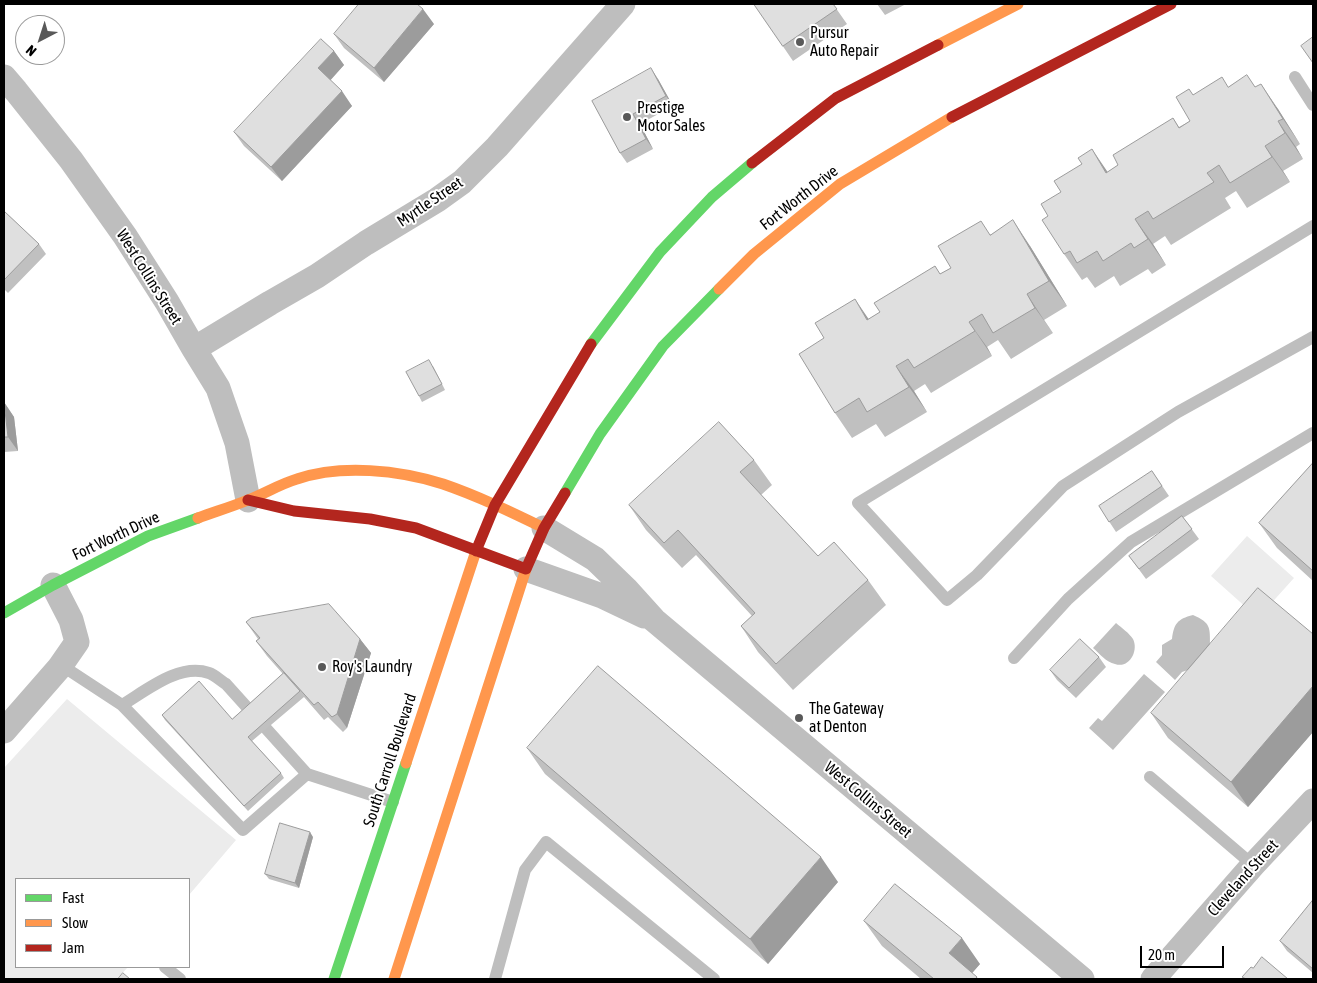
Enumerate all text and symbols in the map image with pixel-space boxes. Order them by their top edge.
north arrow [15,15,65,65]
place label: Pursur Auto Repair [810,23,878,61]
marker: Pursur Auto Repair [794,36,806,48]
text: N [23,42,39,60]
place label: Prestige Motor Sales [637,98,705,136]
marker: Prestige Motor Sales [621,111,633,123]
street label: Fort Worth Drive [756,162,842,234]
street label: Myrtle Street [393,173,467,231]
street label: West Collins Street [112,226,186,328]
street label: Fort Worth Drive [69,507,163,565]
place label: Roy's Laundry [332,657,412,677]
marker: Roy's Laundry [316,661,328,673]
street label: South Carroll Boulevard [359,691,421,829]
place label: The Gateway at Denton [809,699,884,737]
marker: The Gateway at Denton [793,712,805,724]
street label: West Collins Street [820,758,916,842]
street label: Cleveland Street [1204,836,1282,920]
legend [15,878,190,968]
text: Fast [62,889,84,906]
text: Slow [62,914,88,931]
scale bar [1142,936,1226,968]
text: Jam [62,939,85,956]
text: 20 m [1148,946,1175,963]

